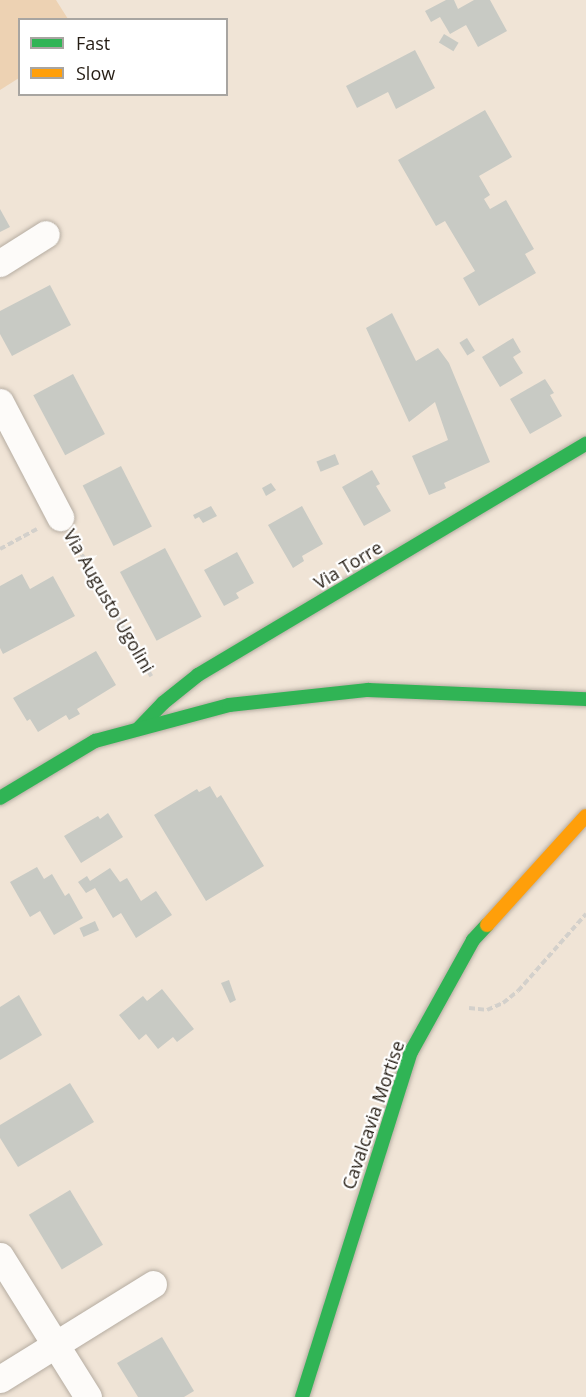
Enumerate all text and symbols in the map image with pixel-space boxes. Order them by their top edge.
legend [18,18,228,96]
text: Fast [76,31,110,55]
text: Slow [76,61,115,85]
street label: Via Augusto Ugolini [59,525,159,677]
street label: Via Torre [310,536,386,594]
street label: Cavalcavia Mortise [337,1038,409,1192]

